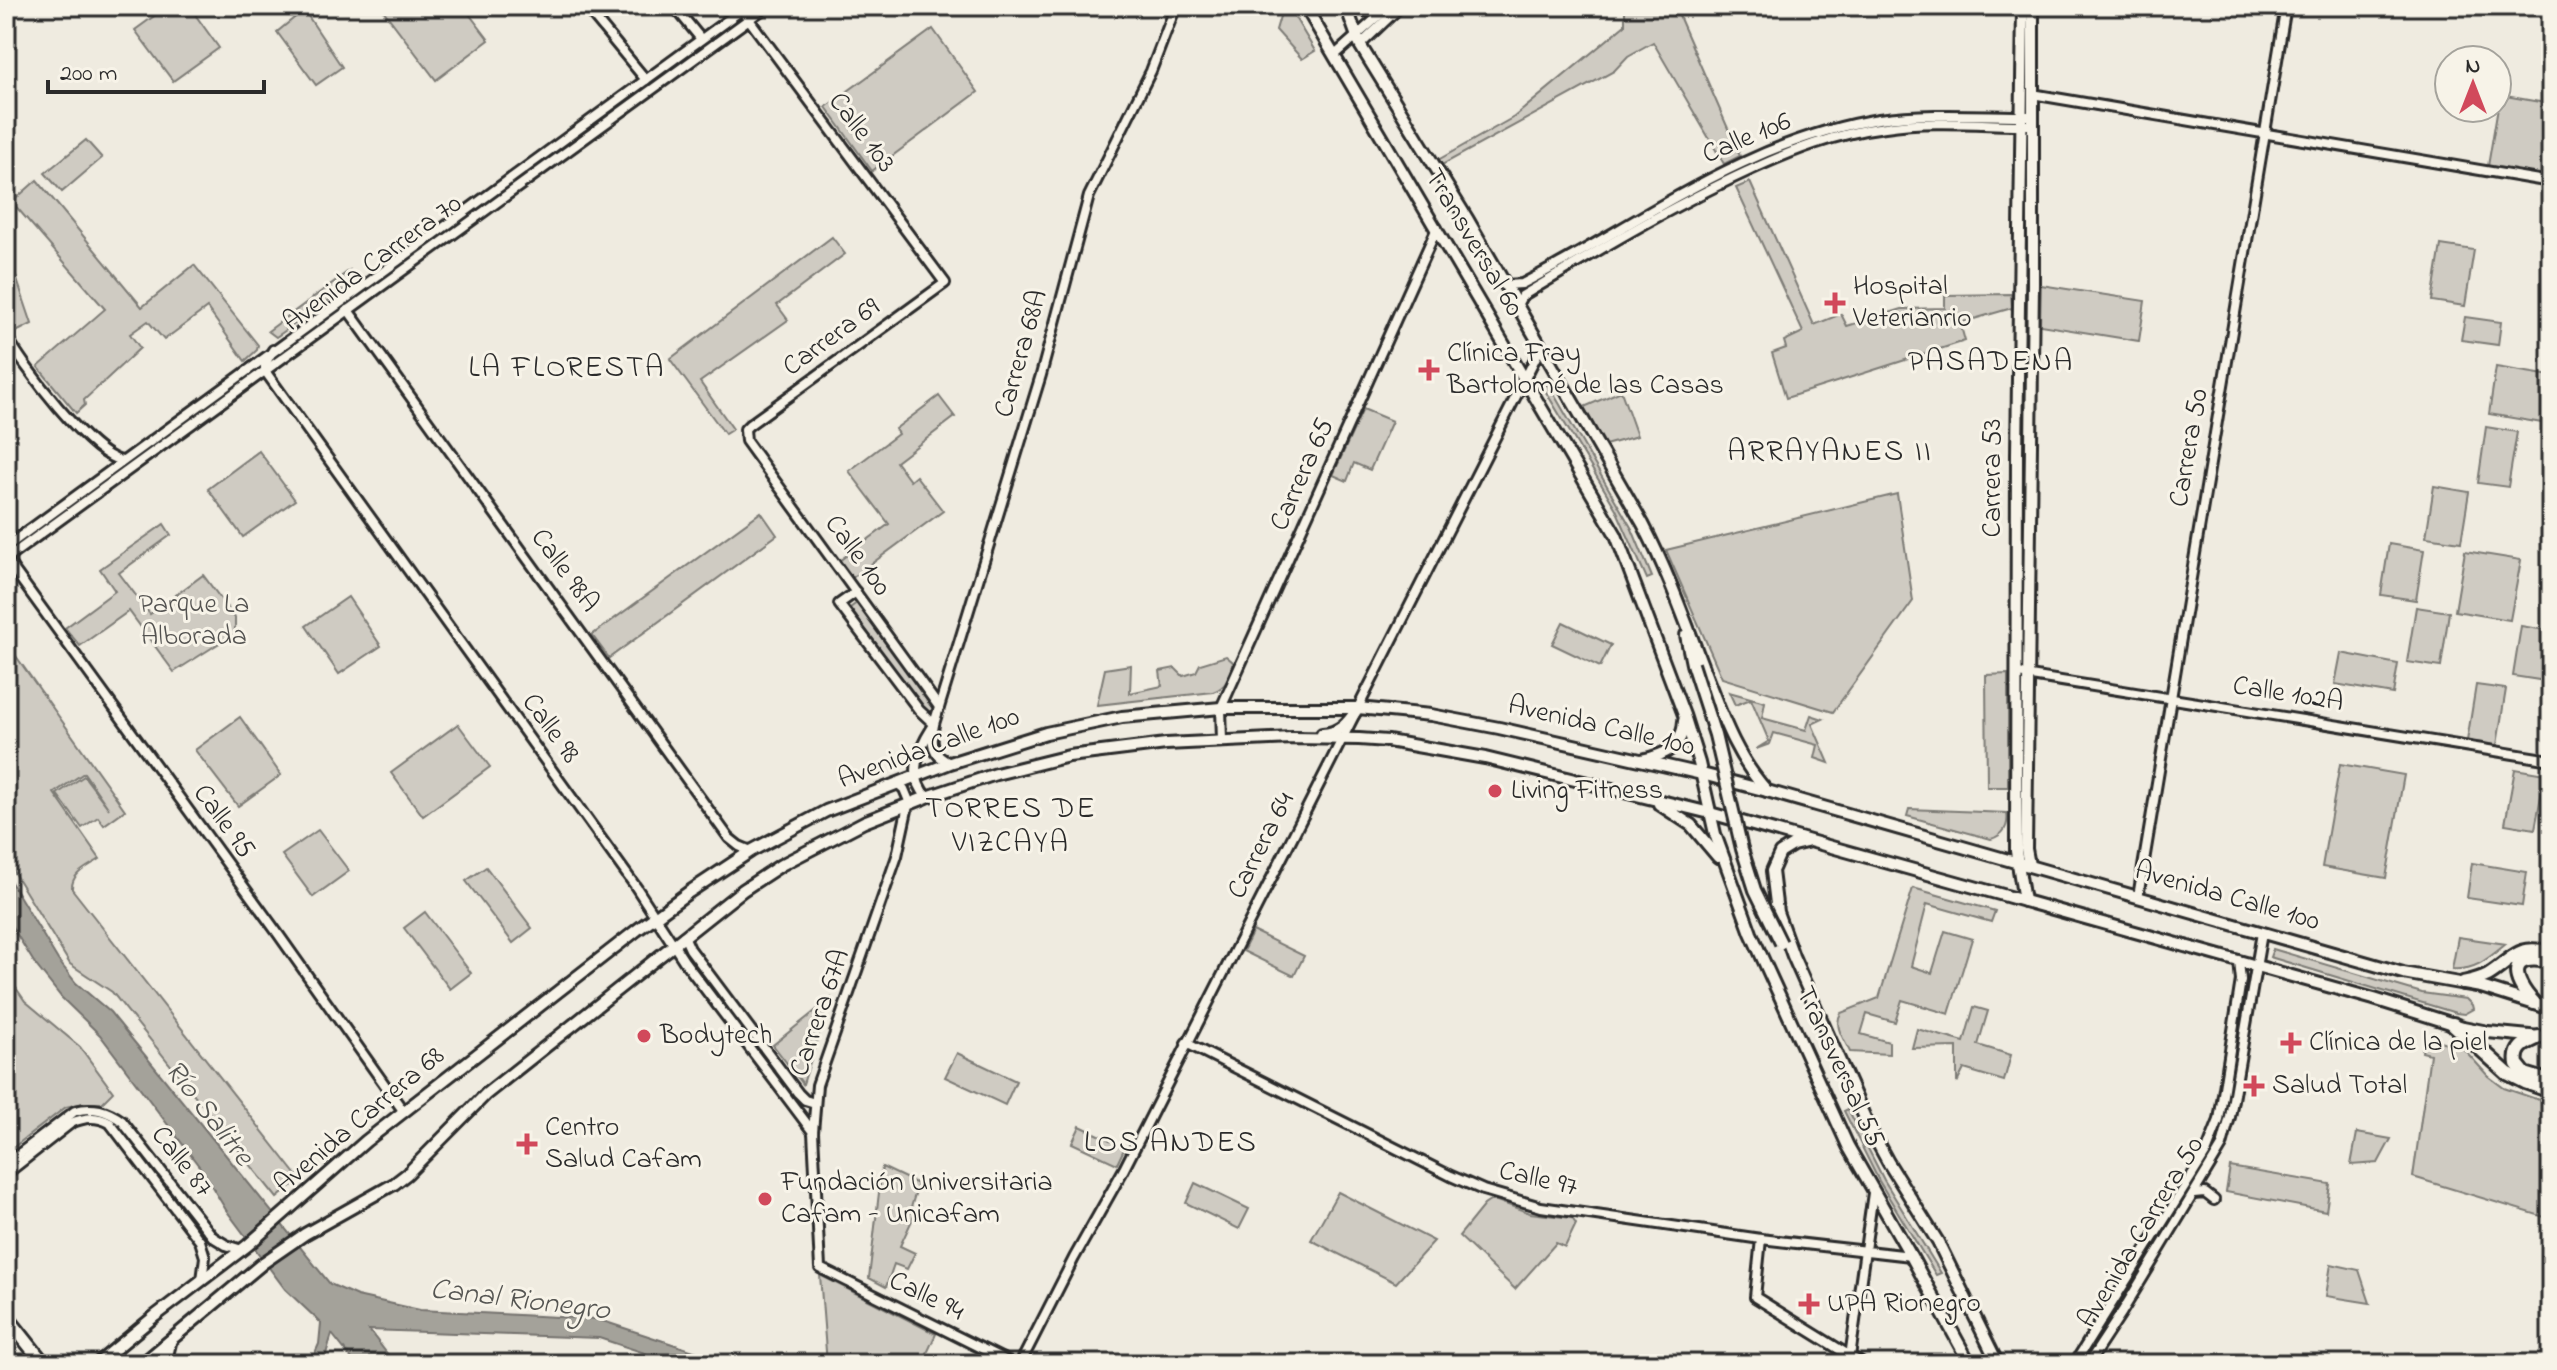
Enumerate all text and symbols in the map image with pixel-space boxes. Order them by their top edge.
scale bar [48,44,264,94]
north arrow [2433,44,2513,124]
text: N [2466,51,2480,83]
text: 200 m [60,57,117,92]
street label: Calle 103 [817,84,905,182]
street label: Calle 106 [1696,102,1798,176]
street label: Transversal 60 [1413,161,1533,325]
street label: Avenida Carrera 70 [275,185,471,343]
place label: Hospital Veterianrio [1852,267,1972,340]
street label: Carrera 68A [984,285,1060,423]
street label: Carrera 69 [775,288,890,387]
marker: Hospital Veterianrio [1824,292,1846,314]
place label: Clínica Fray Bartolomé de las Casas [1446,334,1724,407]
district label: PASADENA [1908,341,2074,385]
district label: LA FLORESTA [468,347,666,391]
marker: Clínica Fray Bartolomé de las Casas [1418,359,1440,381]
street label: Carrera 50 [2159,386,2221,510]
street label: Carrera 65 [1260,412,1346,538]
street label: Carrera 53 [1973,419,2014,537]
district label: ARRAYANES II [1727,431,1933,475]
street label: Calle 100 [813,507,901,605]
street label: Calle 98A [519,520,609,622]
park label: Parque La Alborada [139,585,249,658]
street label: Calle 102A [2230,666,2346,724]
street label: Calle 98 [510,685,590,773]
street label: Avenida Calle 100 [1503,686,1699,768]
street label: Avenida Calle 100 [832,697,1026,801]
place label: Living Fitness [1511,771,1663,812]
street label: Calle 95 [182,776,264,868]
marker: Living Fitness [1486,782,1504,800]
street label: Carrera 64 [1218,785,1307,907]
district label: TORRES DE VIZCAYA [925,788,1097,866]
street label: Avenida Calle 100 [2130,851,2324,943]
street label: Carrera 67A [780,944,862,1082]
street label: Transversal 55 [1784,980,1894,1154]
place label: Bodytech [659,1016,772,1057]
place label: Clínica de la piel [2309,1023,2487,1064]
marker: Bodytech [635,1027,653,1045]
marker: Clínica de la piel [2280,1032,2302,1054]
street label: Avenida Carrera 68 [266,1037,454,1205]
water label: Río Salitre [153,1052,264,1178]
place label: Salud Total [2272,1066,2407,1107]
marker: Salud Total [2243,1075,2265,1097]
place label: Centro Salud Cafam [545,1108,702,1181]
street label: Calle 87 [140,1117,223,1207]
district label: LOS ANDES [1084,1122,1258,1166]
street label: Avenida Carrera 50 [2068,1129,2216,1337]
marker: Centro Salud Cafam [516,1133,538,1155]
street label: Calle 97 [1495,1151,1582,1209]
place label: Fundación Universitaria Cafam - Unicafam [780,1163,1053,1236]
marker: Fundación Universitaria Cafam - Unicafam [756,1190,774,1208]
street label: Calle 94 [881,1261,971,1333]
water label: Canal Rionegro [428,1268,614,1334]
place label: UPA Rionegro [1827,1284,1981,1325]
marker: UPA Rionegro [1798,1293,1820,1315]

